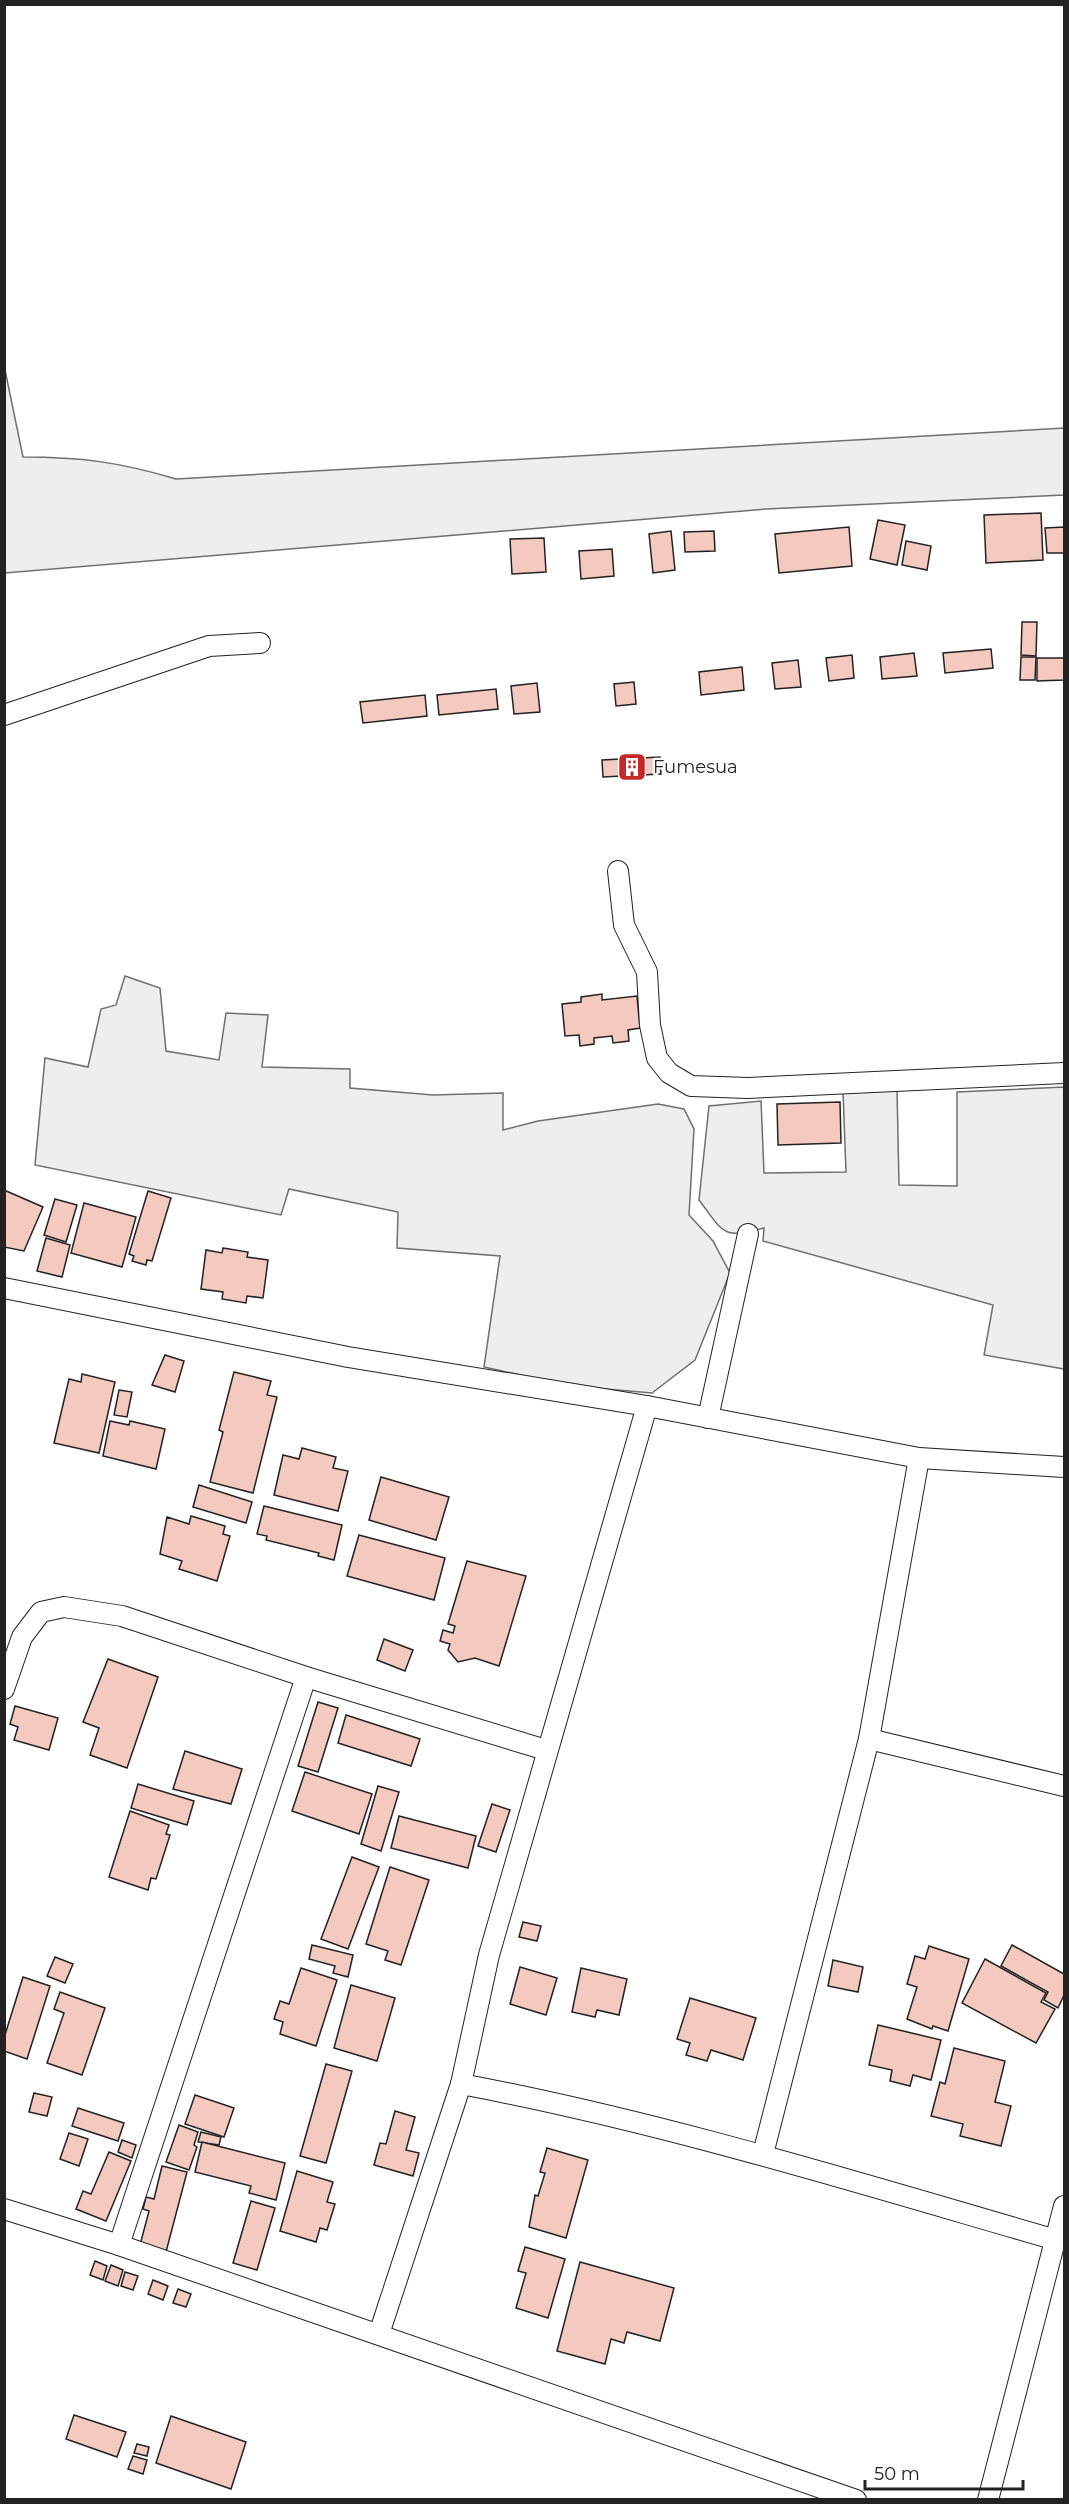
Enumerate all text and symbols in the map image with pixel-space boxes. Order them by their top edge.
building icon: Fumesua [616,751,648,783]
place label: Fumesua [653,756,738,778]
scale bar [865,2453,1022,2491]
text: 50 m [874,2463,920,2485]

